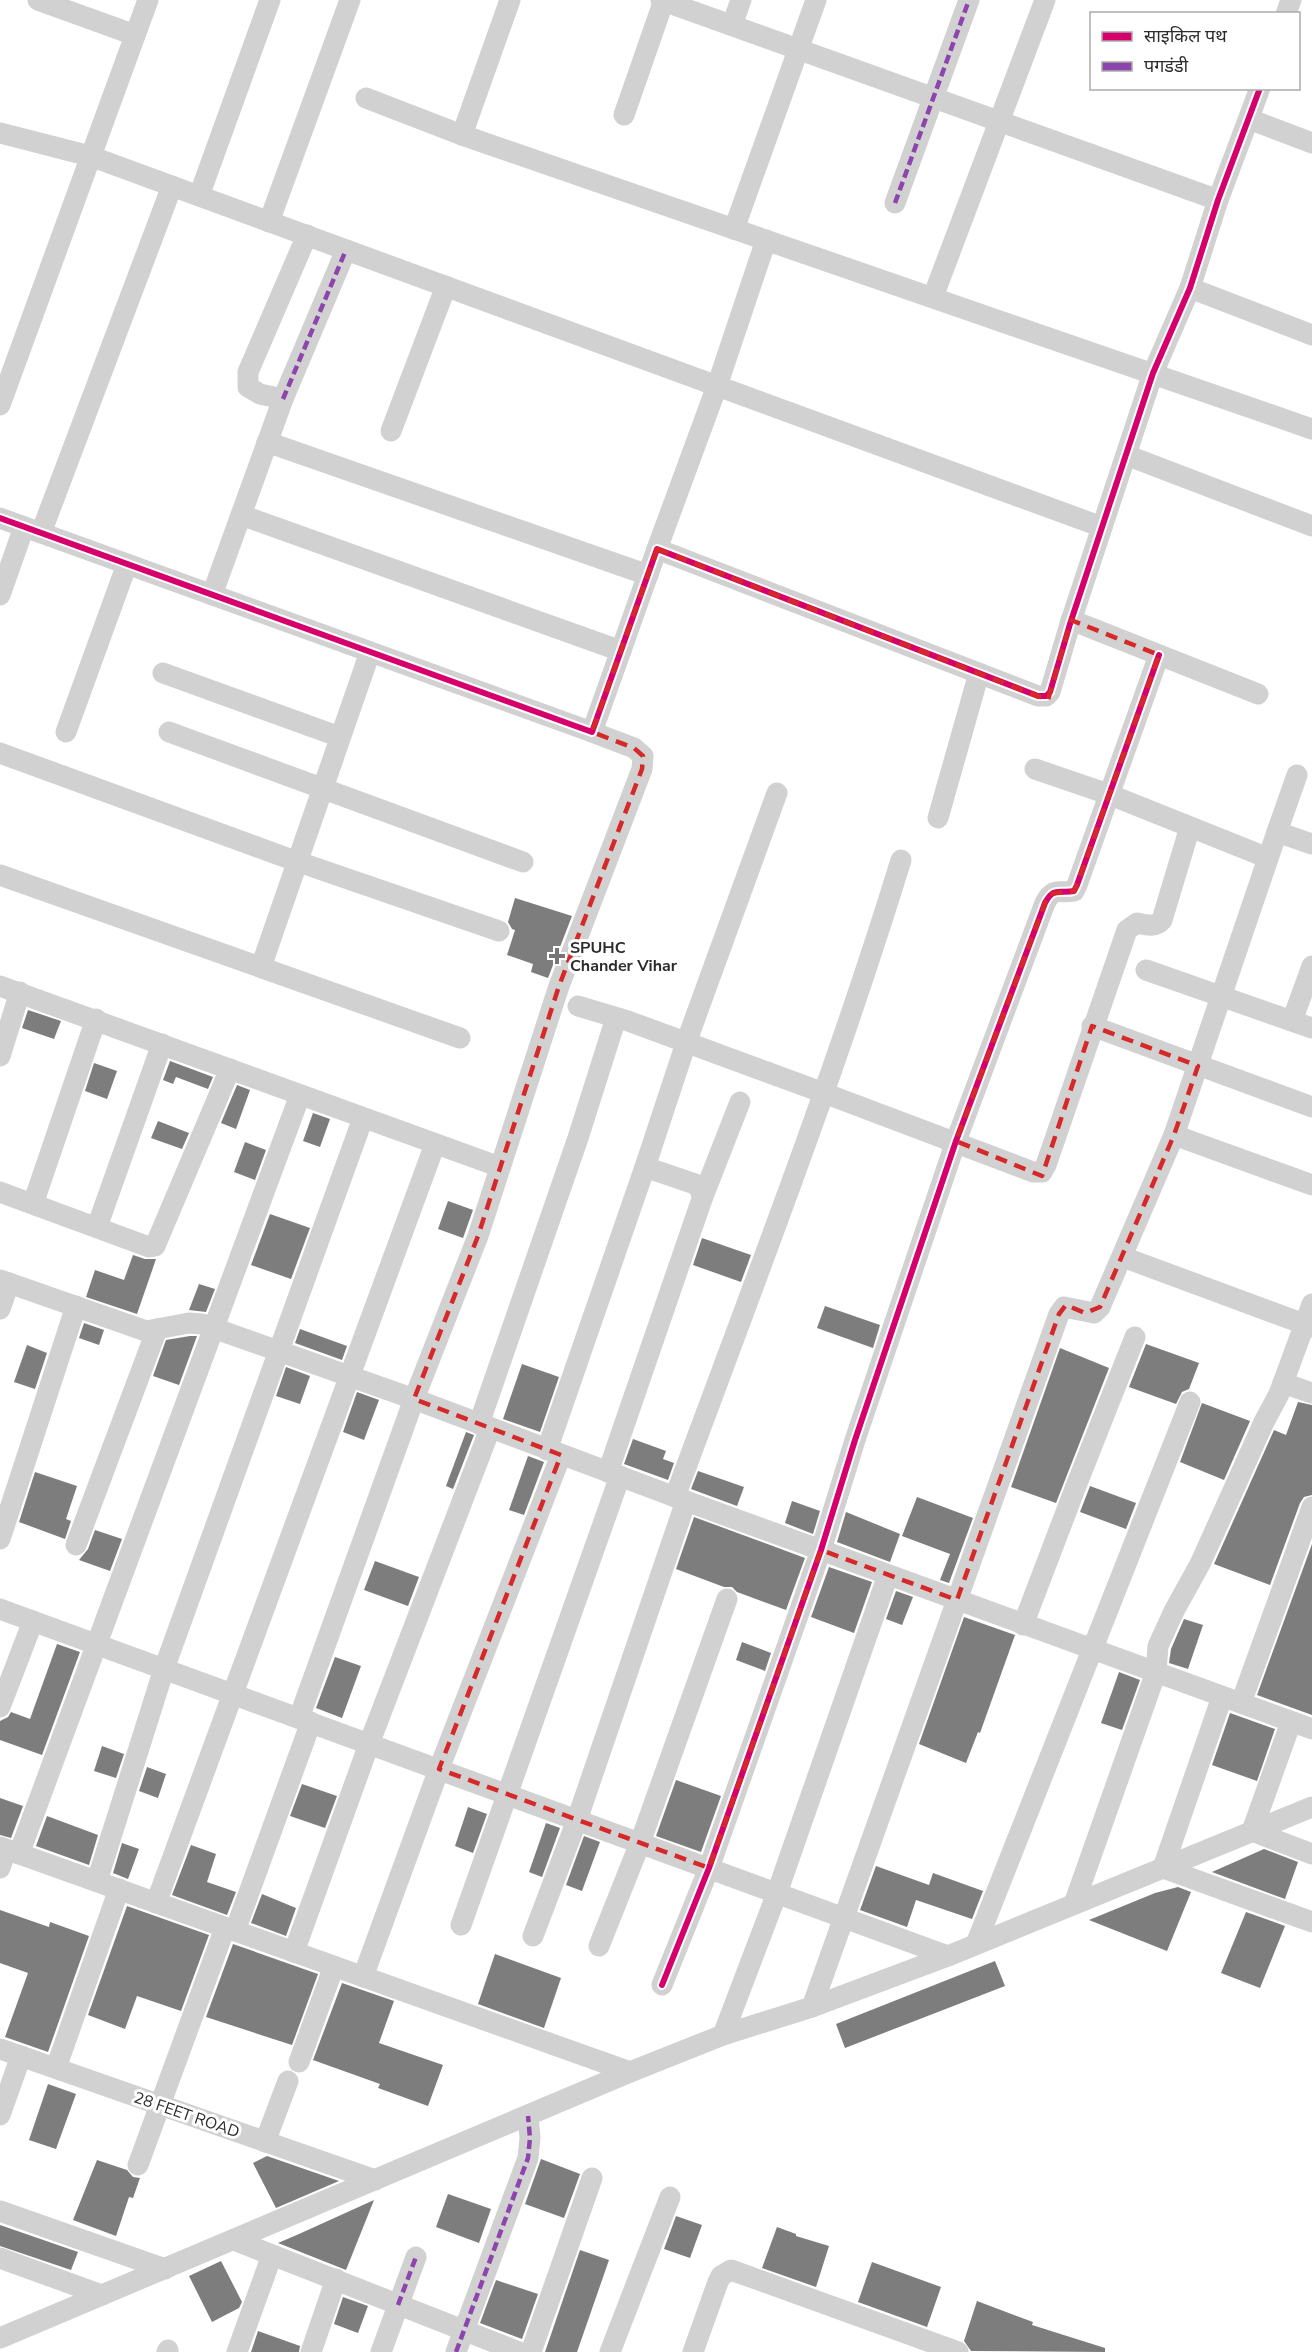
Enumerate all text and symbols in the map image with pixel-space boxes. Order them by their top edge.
legend [1090,12,1300,90]
text: साइकिल पथ [1144,24,1227,48]
text: पगडंडी [1144,54,1189,78]
place label: SPUHC Chander Vihar [570,937,678,977]
marker: SPUHC Chander Vihar [548,947,566,965]
street label: 28 FEET ROAD [131,2087,243,2143]

